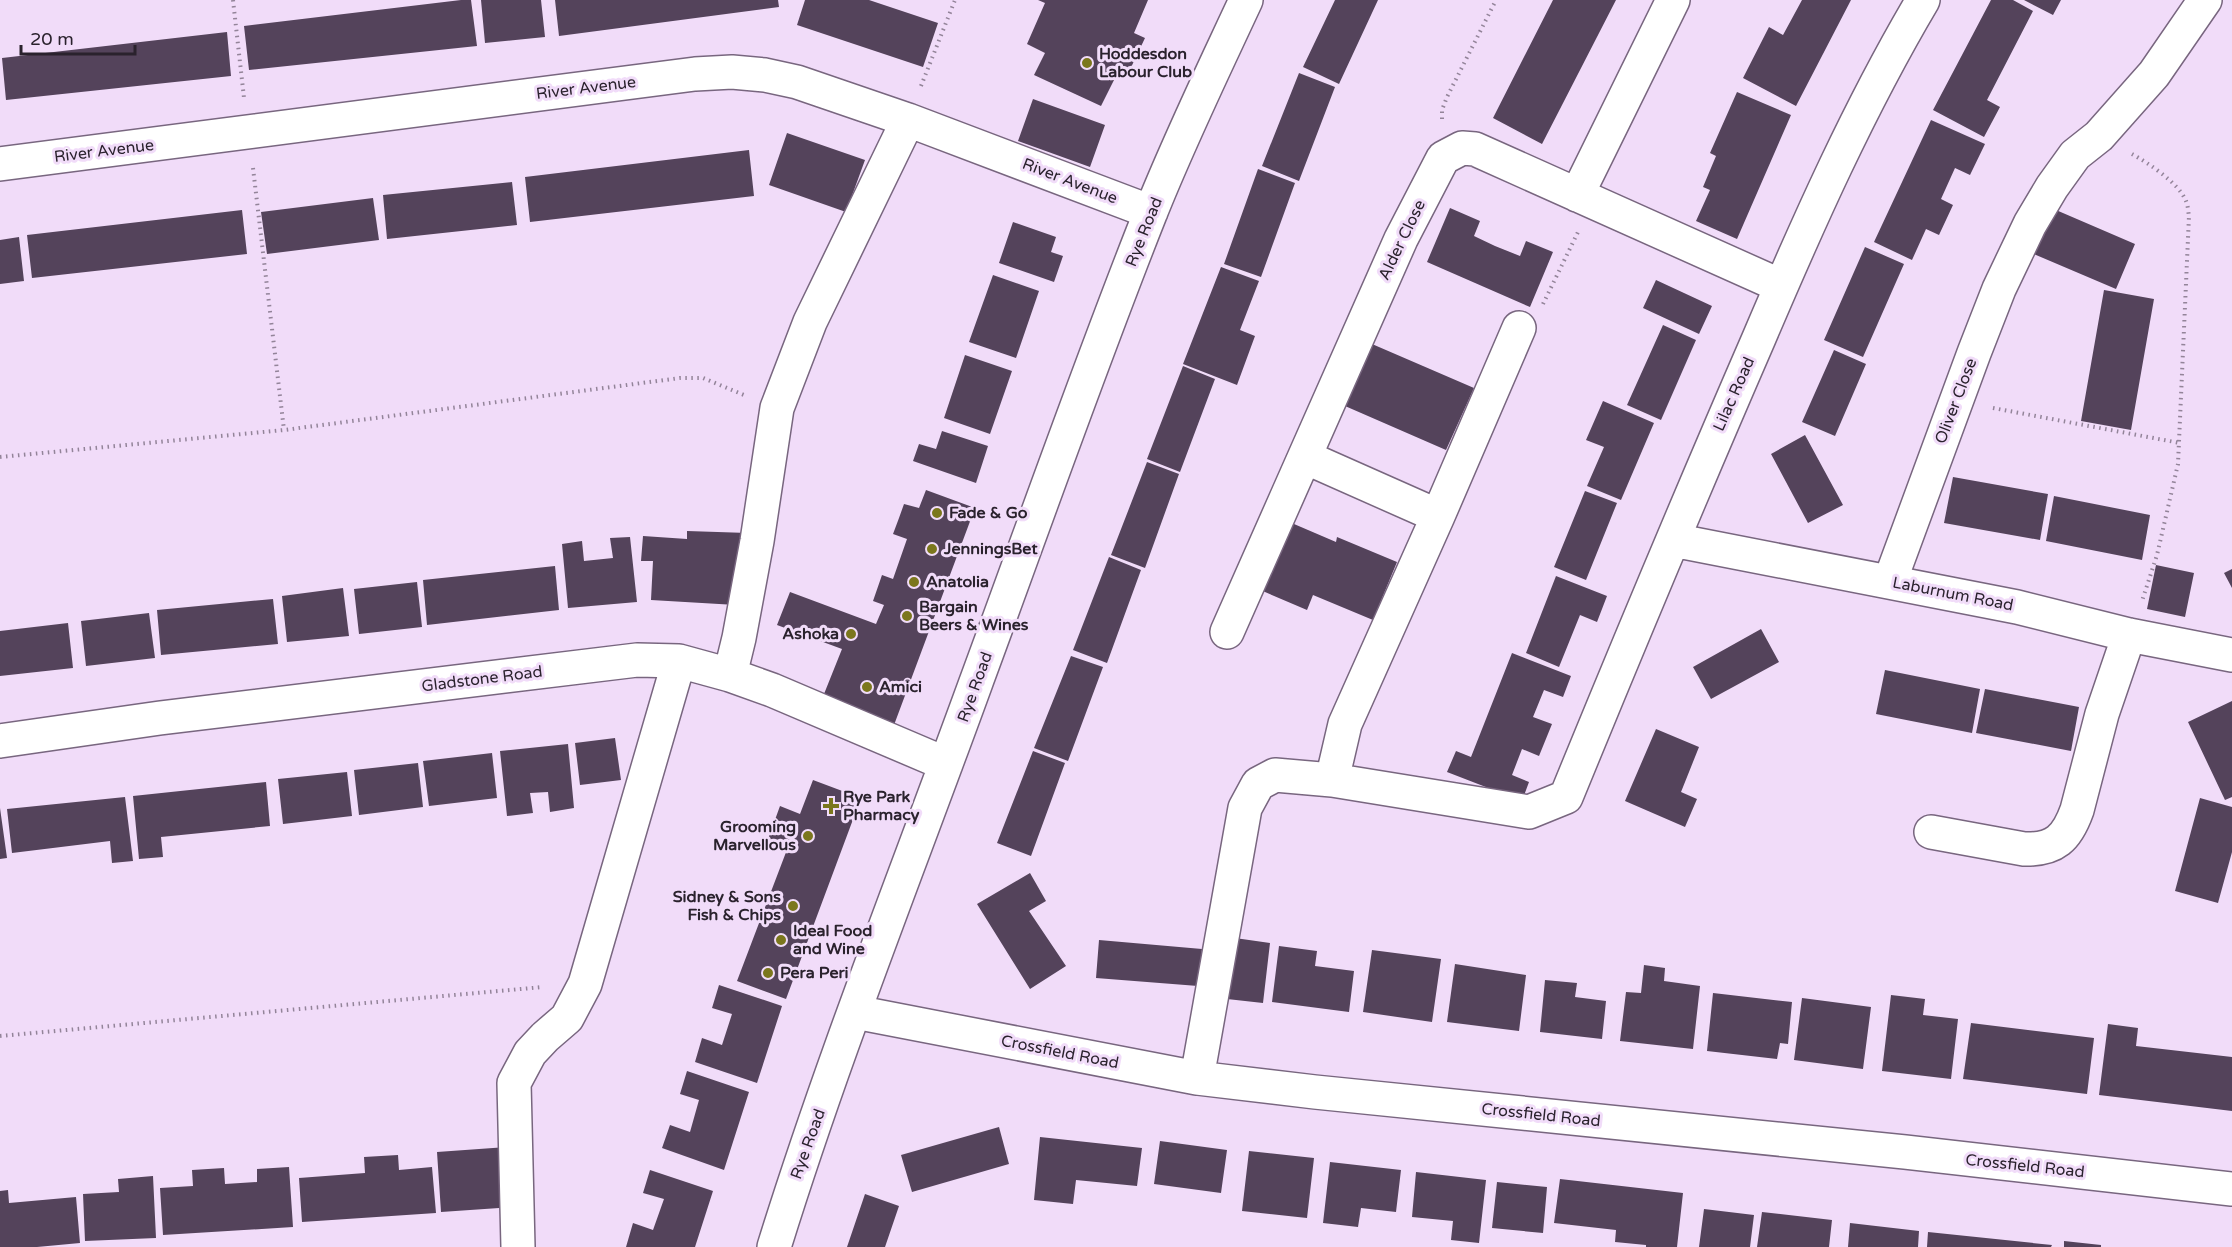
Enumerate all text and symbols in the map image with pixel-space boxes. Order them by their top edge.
scale bar [21,18,135,56]
text: 20 m [30,28,74,50]
place label: Hoddesdon Labour Club [1099,44,1192,82]
marker: Hoddesdon Labour Club [1080,56,1094,70]
street label: River Avenue [535,72,637,104]
street label: River Avenue [53,135,155,167]
street label: River Avenue [1020,154,1120,208]
street label: Rye Road [1121,194,1167,270]
street label: Alder Close [1374,197,1430,283]
street label: Lilac Road [1709,354,1759,434]
street label: Oliver Close [1931,355,1981,447]
place label: Fade & Go [949,503,1028,523]
marker: Fade & Go [930,506,944,520]
place label: JenningsBet [943,539,1038,559]
marker: JenningsBet [925,542,939,556]
place label: Anatolia [926,572,989,592]
street label: Laburnum Road [1891,572,2015,616]
marker: Anatolia [907,575,921,589]
place label: Bargain Beers & Wines [919,597,1029,635]
marker: Bargain Beers & Wines [900,609,914,623]
place label: Ashoka [782,624,839,644]
marker: Ashoka [844,627,858,641]
street label: Rye Road [953,649,997,725]
street label: Gladstone Road [420,662,544,696]
place label: Amici [879,677,922,697]
marker: Amici [860,680,874,694]
place label: Rye Park Pharmacy [843,787,920,825]
marker: Rye Park Pharmacy [824,799,838,813]
place label: Grooming Marvellous [713,817,796,855]
marker: Grooming Marvellous [801,829,815,843]
place label: Sidney & Sons Fish & Chips [673,887,781,925]
marker: Sidney & Sons Fish & Chips [786,899,800,913]
place label: Ideal Food and Wine [793,921,872,959]
marker: Ideal Food and Wine [774,933,788,947]
place label: Pera Peri [780,963,849,983]
marker: Pera Peri [761,966,775,980]
street label: Crossfield Road [999,1031,1121,1073]
street label: Crossfield Road [1480,1099,1602,1131]
street label: Rye Road [786,1106,830,1182]
street label: Crossfield Road [1964,1150,2086,1182]

